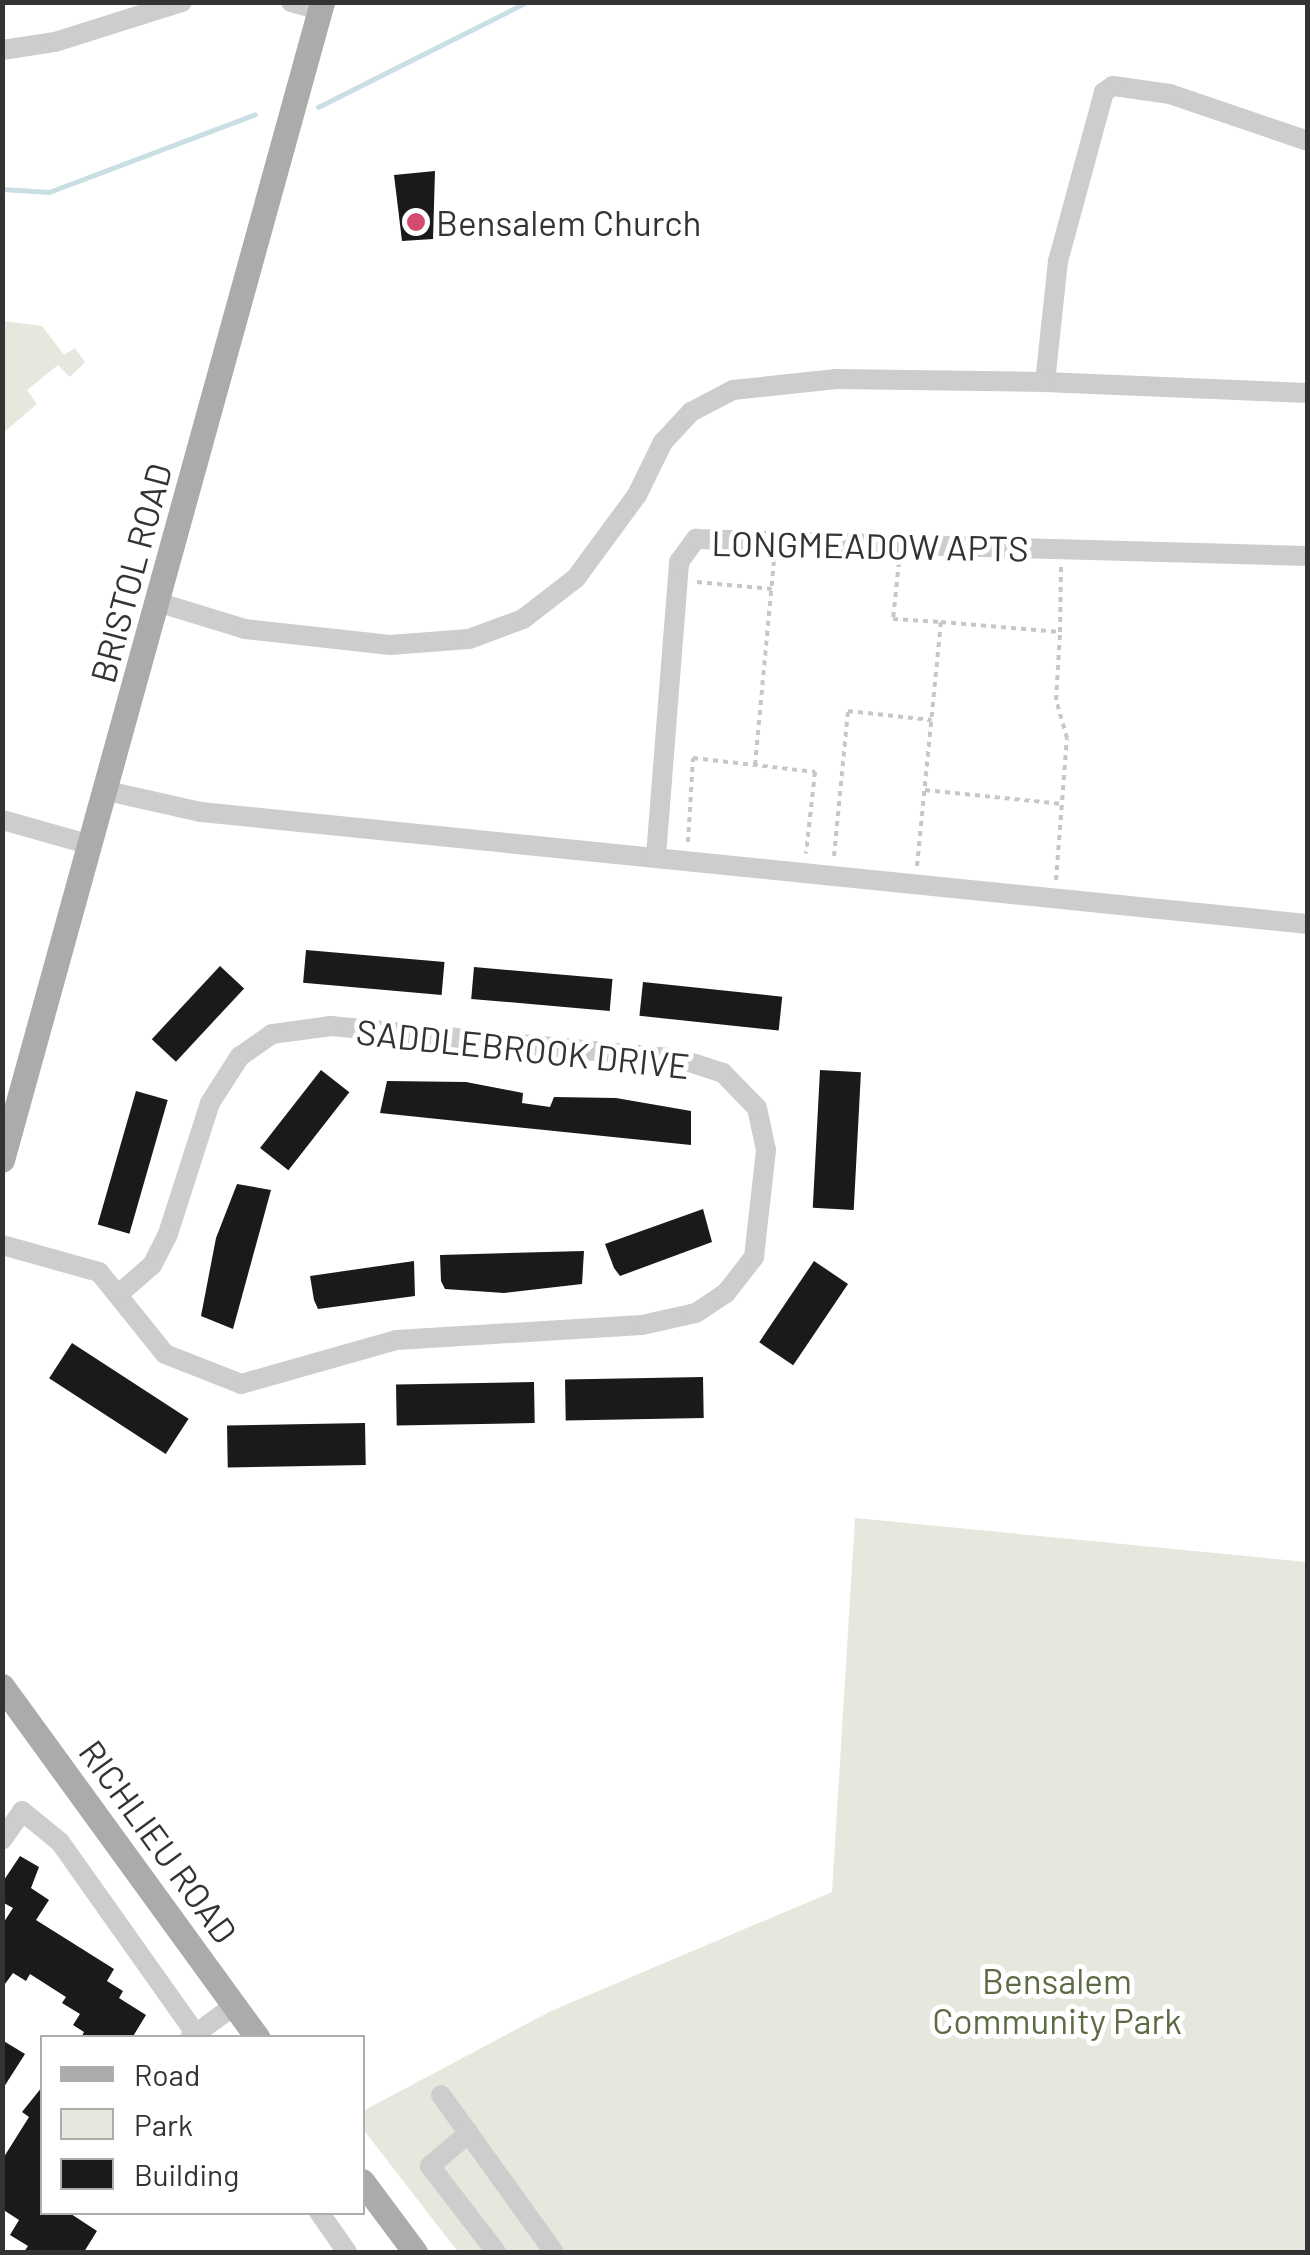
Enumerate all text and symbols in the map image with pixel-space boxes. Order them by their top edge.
place label: Bensalem Church [436,201,701,243]
marker: Bensalem Church [405,211,427,233]
street label: BRISTOL ROAD [81,459,179,687]
street label: LONGMEADOW APTS [711,521,1029,569]
street label: SADDLEBROOK DRIVE [354,1010,692,1086]
street label: RICHLIEU ROAD [71,1731,247,1951]
park label: Bensalem Community Park [932,1959,1182,2041]
legend [40,2035,365,2215]
text: Road [134,2056,200,2092]
text: Park [134,2106,193,2142]
text: Building [134,2156,239,2192]

